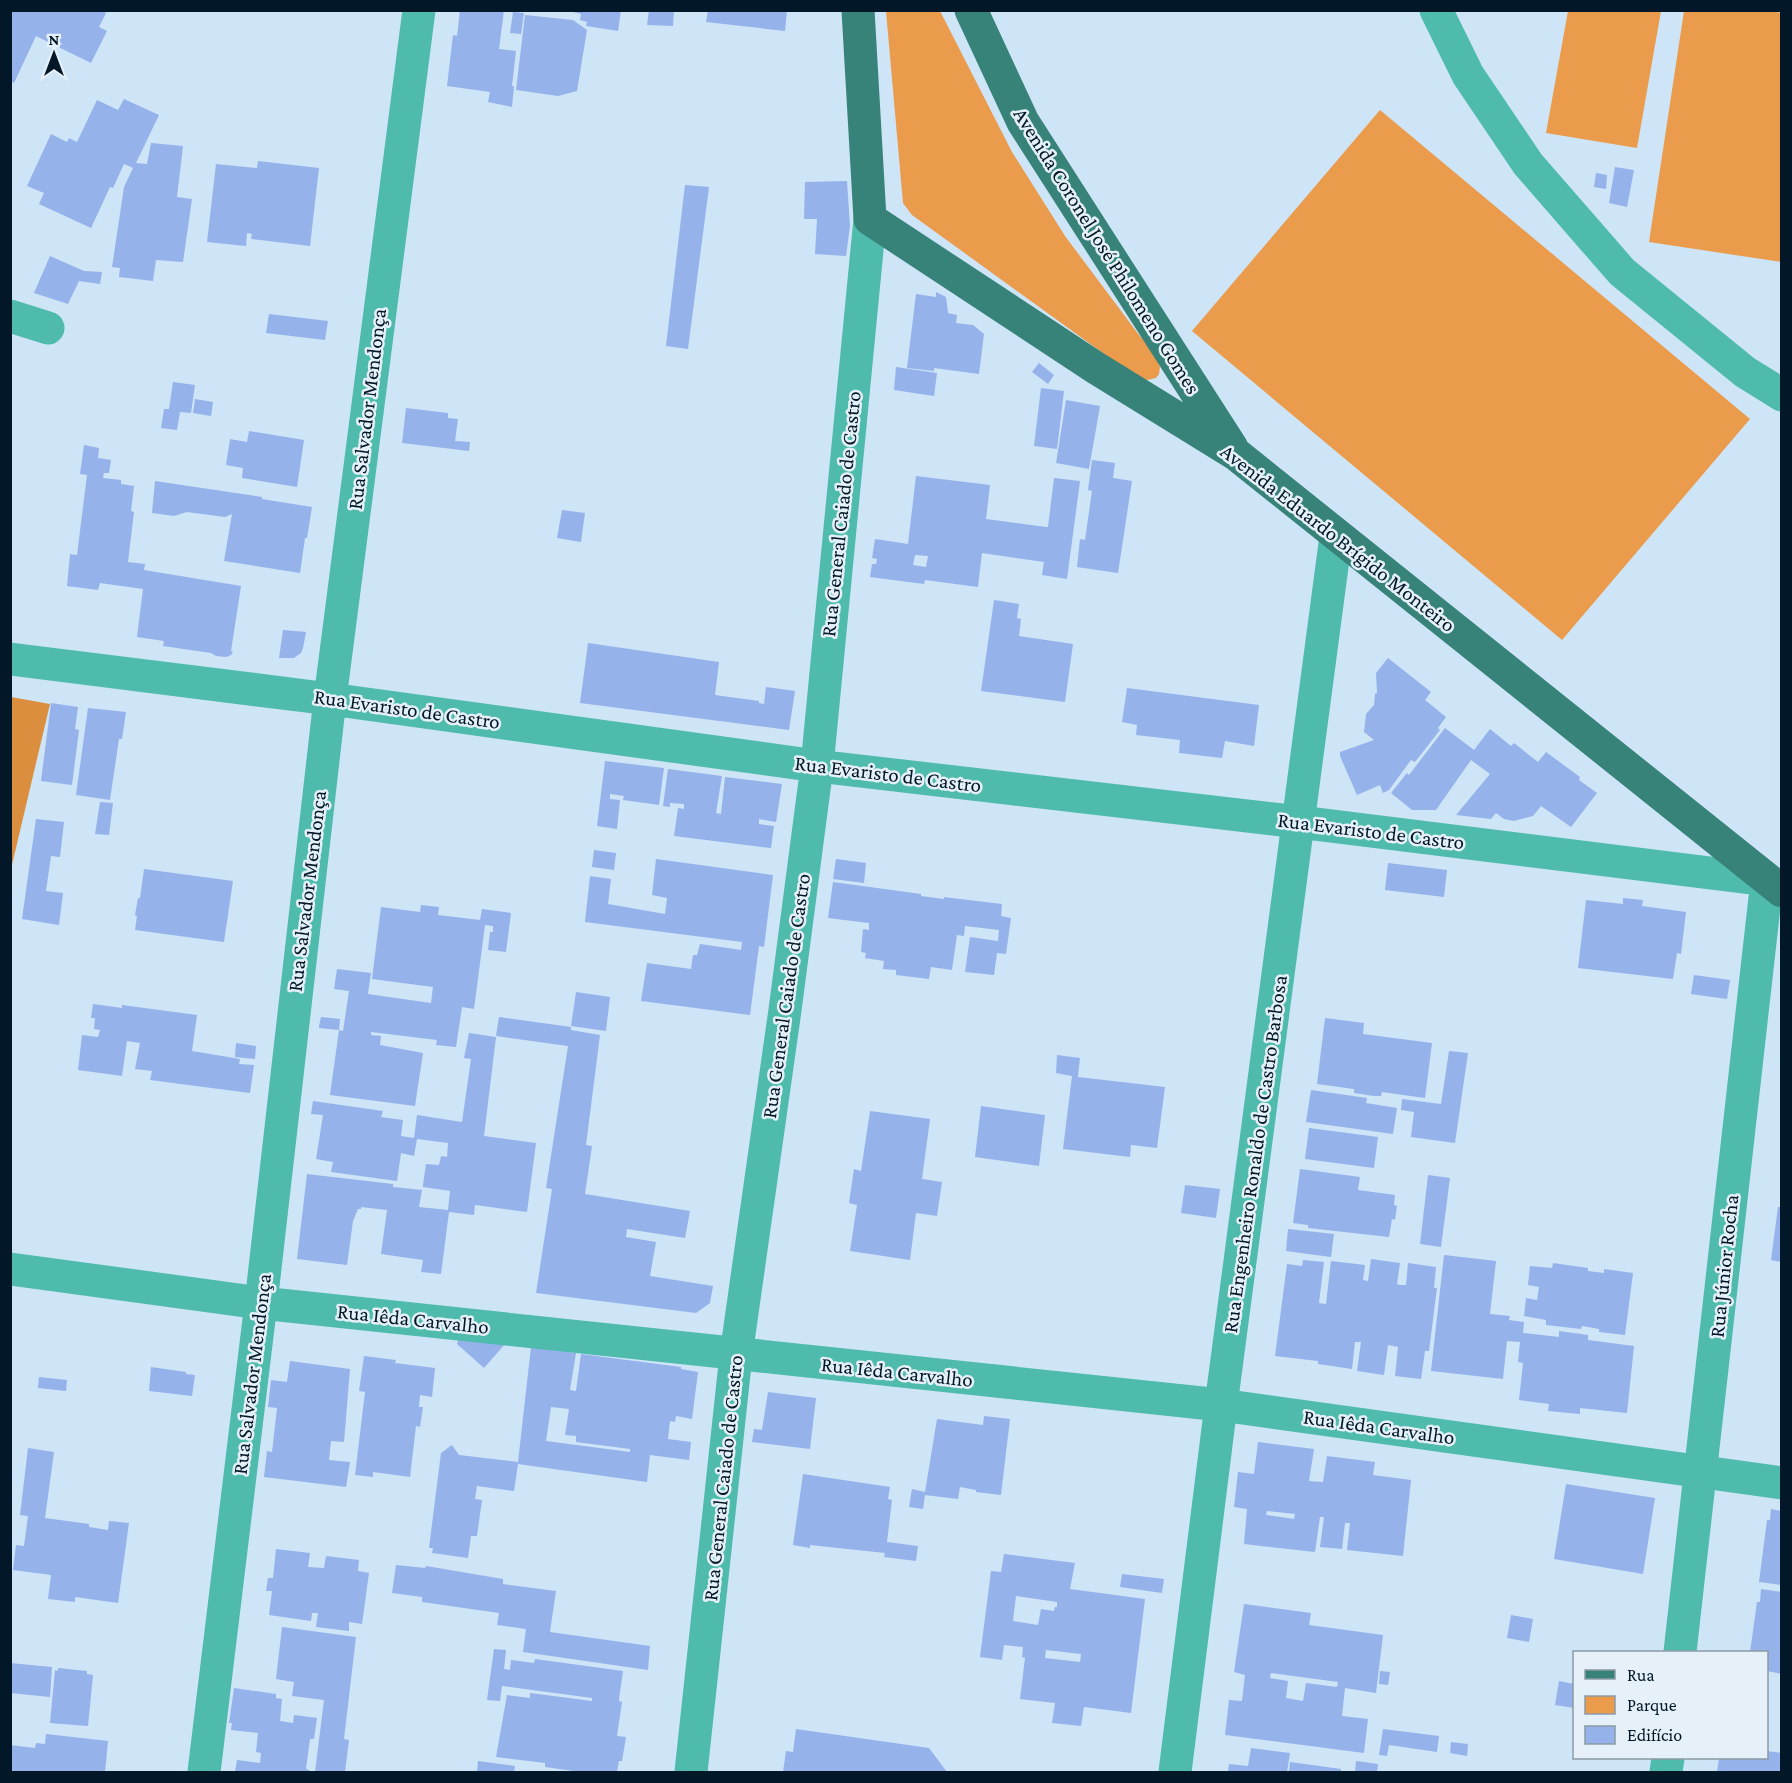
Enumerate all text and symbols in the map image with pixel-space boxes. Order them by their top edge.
north arrow [24,24,84,84]
text: N [49,31,60,48]
street label: Avenida Coronel José Philomeno Gomes [1009,103,1205,399]
street label: Rua Salvador Mendonça [343,307,391,511]
street label: Rua General Caiado de Castro [816,390,866,638]
street label: Avenida Eduardo Brígido Monteiro [1216,439,1460,637]
street label: Rua Evaristo de Castro [312,684,502,734]
street label: Rua Evaristo de Castro [793,751,983,797]
street label: Rua Salvador Mendonça [283,789,331,993]
street label: Rua Evaristo de Castro [1276,808,1466,854]
street label: Rua General Caiado de Castro [757,872,815,1120]
street label: Rua Engenheiro Ronaldo de Castro Barbosa [1218,973,1292,1334]
street label: Rua Júnior Rocha [1705,1193,1743,1339]
street label: Rua Salvador Mendonça [228,1272,276,1476]
street label: Rua Iêda Carvalho [336,1299,490,1339]
street label: Rua Iêda Carvalho [820,1352,974,1392]
street label: Rua General Caiado de Castro [698,1354,748,1602]
street label: Rua Iêda Carvalho [1302,1405,1456,1449]
legend [1573,1651,1768,1759]
text: Rua [1627,1665,1655,1685]
text: Parque [1627,1695,1677,1715]
text: Edifício [1627,1725,1682,1745]

